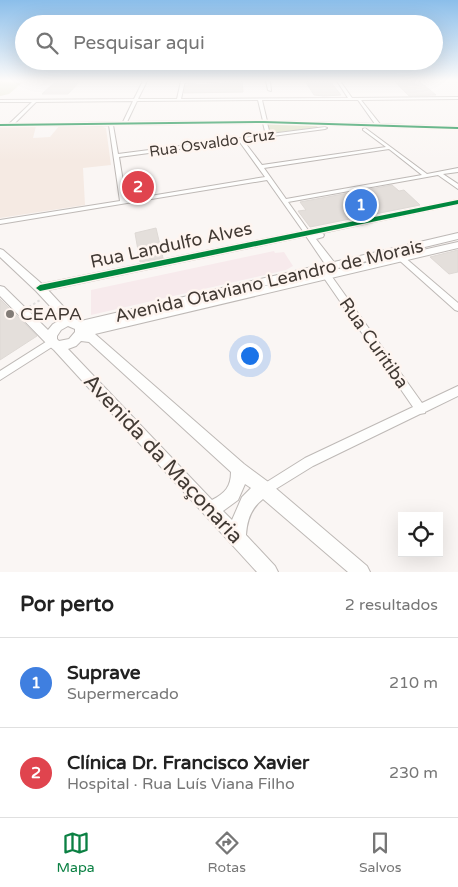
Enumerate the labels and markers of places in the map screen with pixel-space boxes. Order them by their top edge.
pin: 2 [122,168,154,206]
pin: 1 [345,186,377,224]
place label: CEAPA [20,303,82,325]
marker: CEAPA [4,308,16,320]

